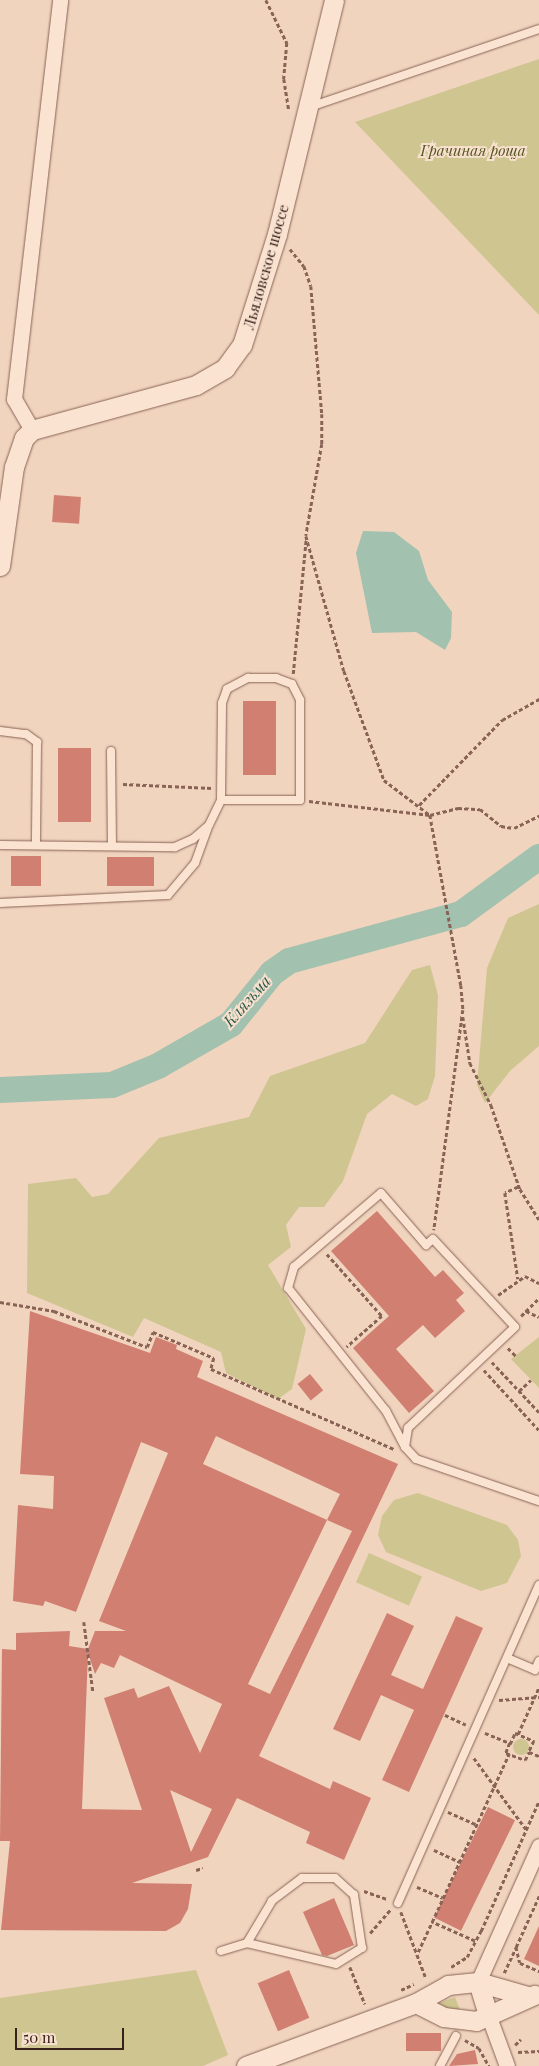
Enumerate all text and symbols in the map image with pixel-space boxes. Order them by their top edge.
park label: Грачиная роща [420,142,526,160]
street label: Льяловское шоссе [240,202,292,332]
water label: Клязьма [219,972,275,1030]
scale bar [18,2018,126,2050]
text: 50 m [23,2027,55,2047]

